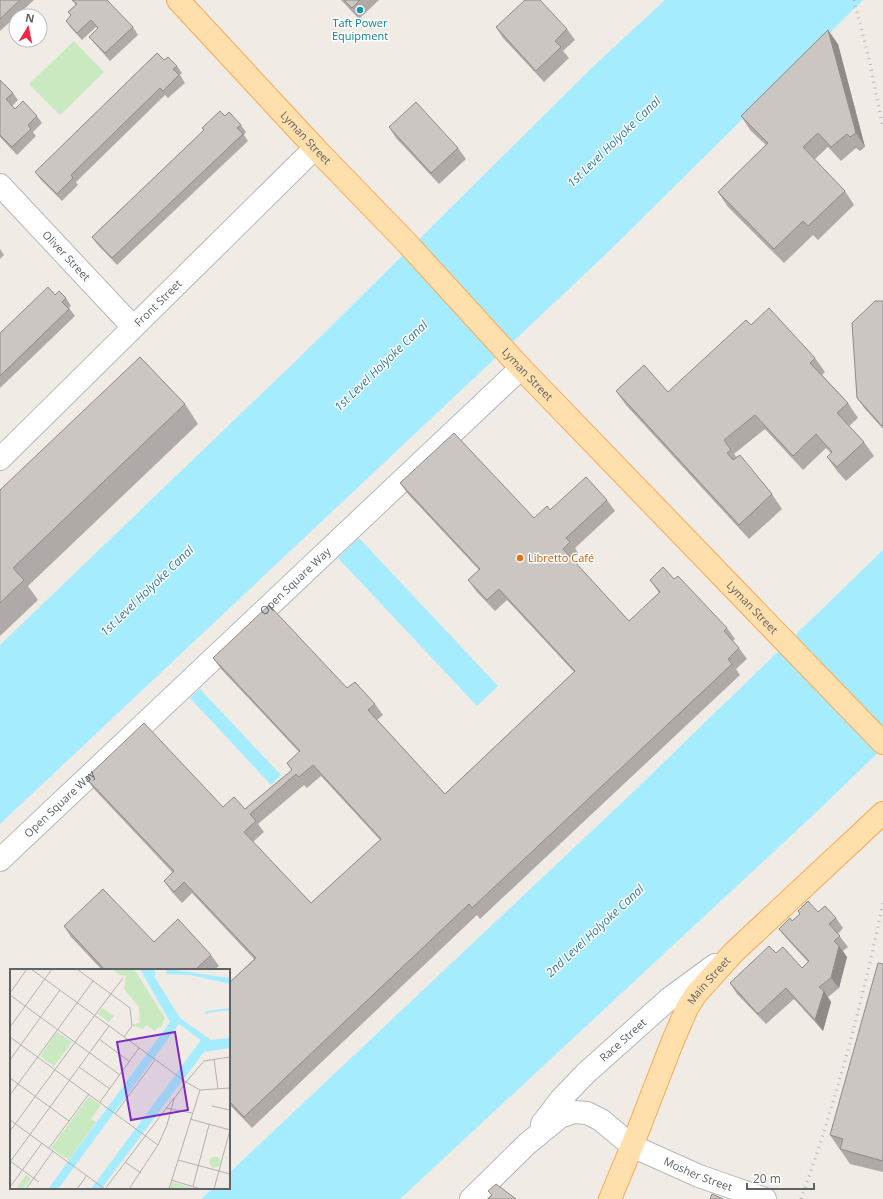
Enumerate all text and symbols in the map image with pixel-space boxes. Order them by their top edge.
marker: Taft Power Equipment [355,5,365,15]
north arrow [8,8,48,48]
text: N [24,9,36,26]
place label: Taft Power Equipment [332,15,388,43]
water label: 1st Level Holyoke Canal [563,92,665,191]
street label: Lyman Street [277,108,335,168]
street label: Oliver Street [39,227,94,284]
street label: Front Street [131,276,185,329]
water label: 1st Level Holyoke Canal [330,316,432,415]
street label: Lyman Street [499,344,557,404]
water label: 1st Level Holyoke Canal [96,541,198,640]
street label: Open Square Way [256,543,334,618]
place label: Libretto Café [528,550,594,565]
marker: Libretto Café [515,553,525,563]
street label: Lyman Street [724,578,782,637]
street label: Open Square Way [21,766,98,840]
water label: 2nd Level Holyoke Canal [542,880,648,981]
street label: Main Street [683,953,733,1007]
inset map [10,969,230,1189]
street label: Race Street [596,1015,649,1065]
street label: Mosher Street [661,1153,735,1194]
scale bar [747,1165,814,1191]
text: 20 m [753,1170,781,1187]

